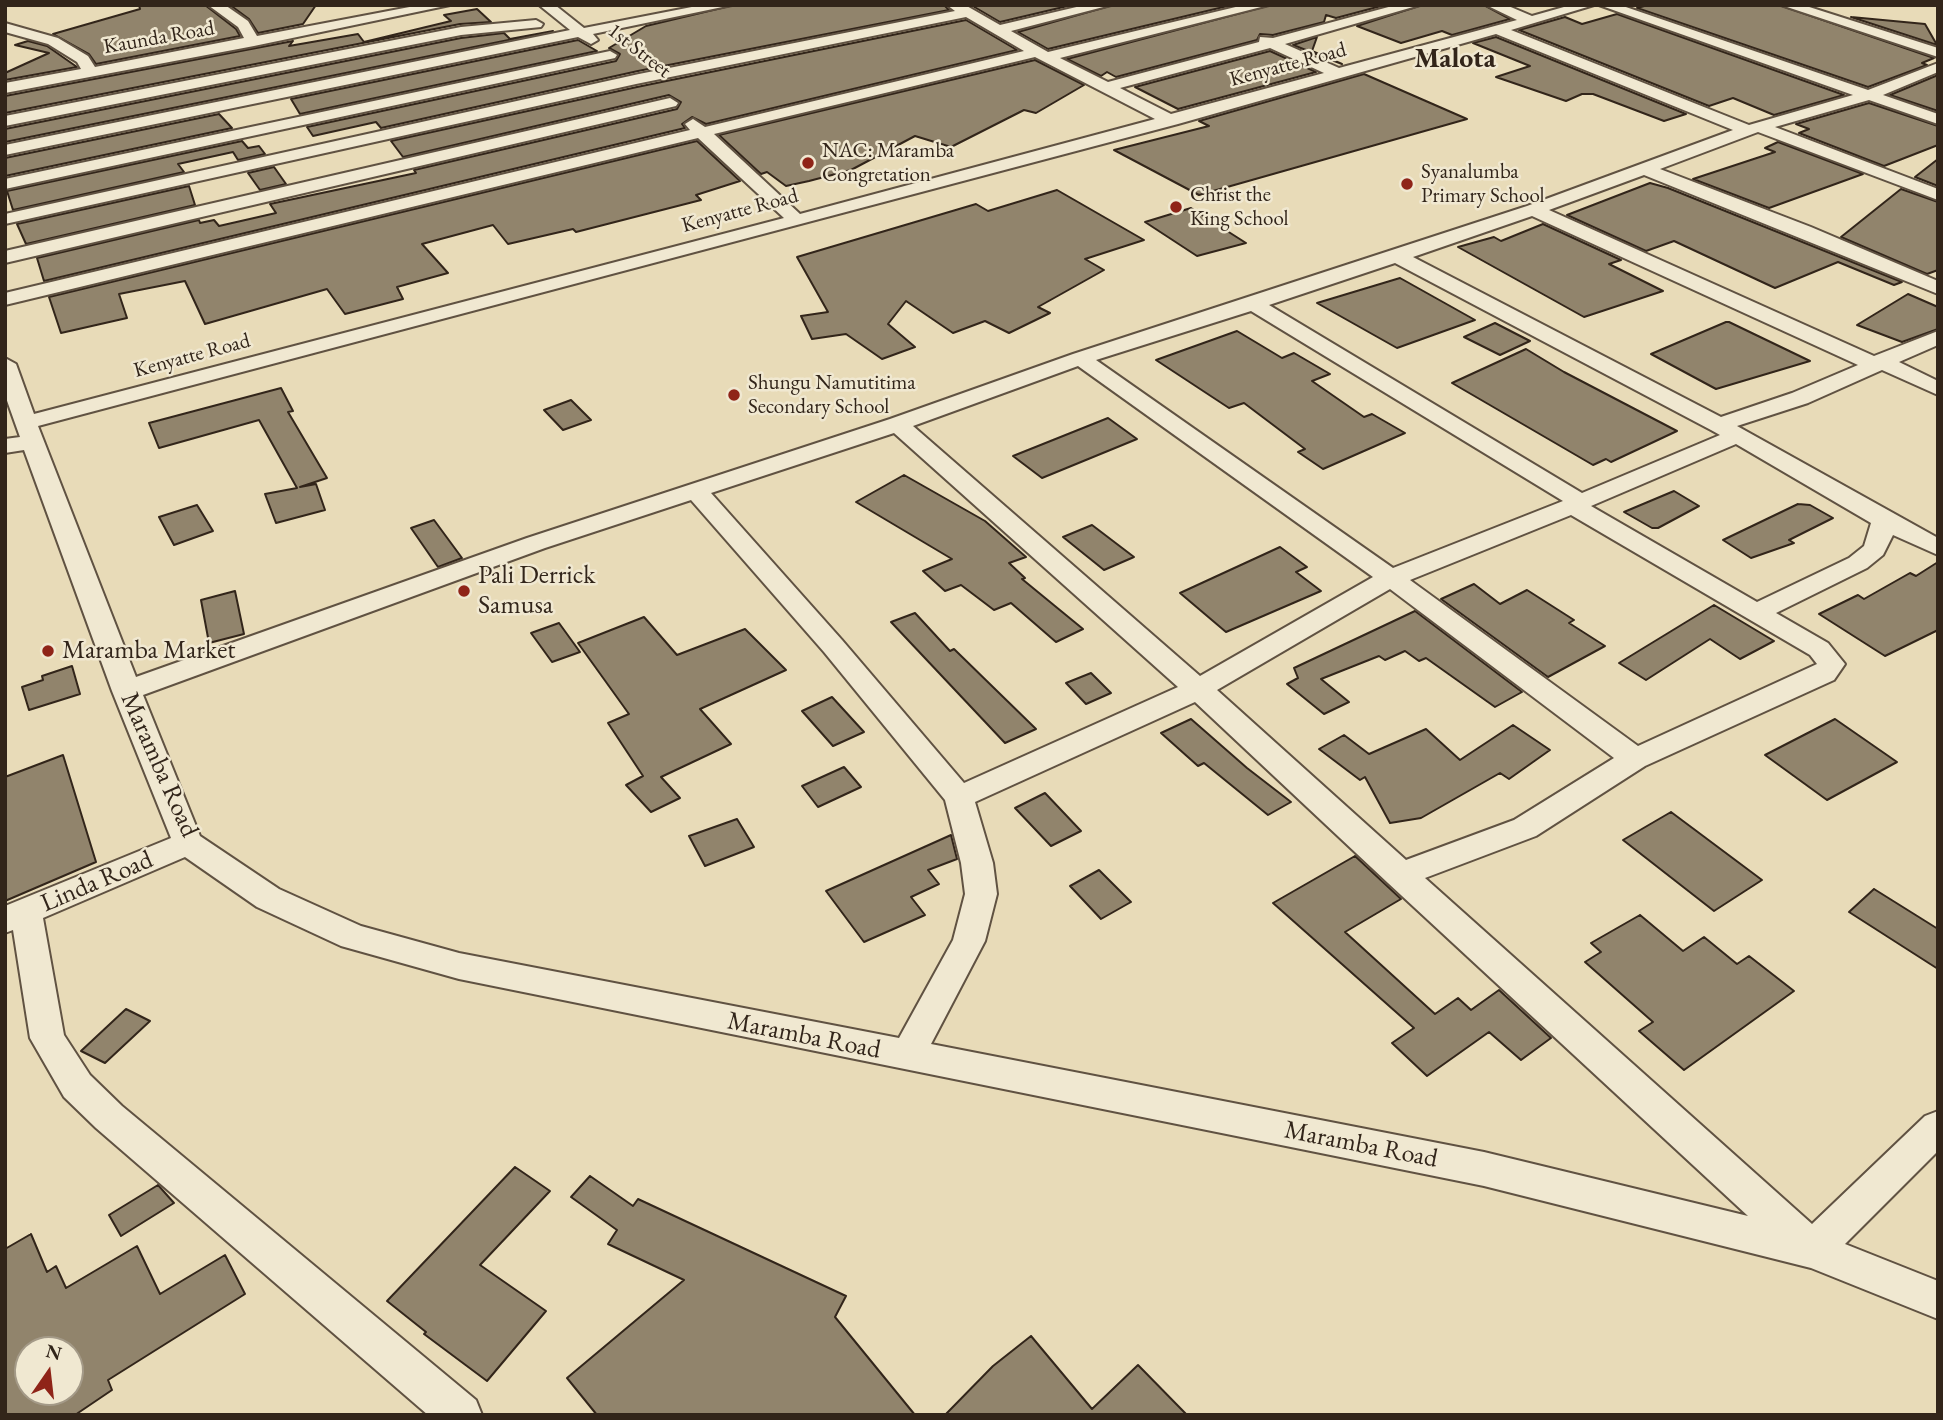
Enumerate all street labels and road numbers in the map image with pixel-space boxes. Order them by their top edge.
street label: Kaunda Road [102,16,216,60]
street label: 1st Street [602,18,676,84]
street label: Kenyatte Road [1227,37,1349,93]
street label: Kenyatte Road [679,183,801,239]
street label: Kenyatte Road [131,328,253,384]
street label: Maramba Road [113,688,205,842]
street label: Linda Road [36,845,158,919]
street label: Maramba Road [725,1006,883,1066]
street label: Maramba Road [1282,1115,1440,1175]

